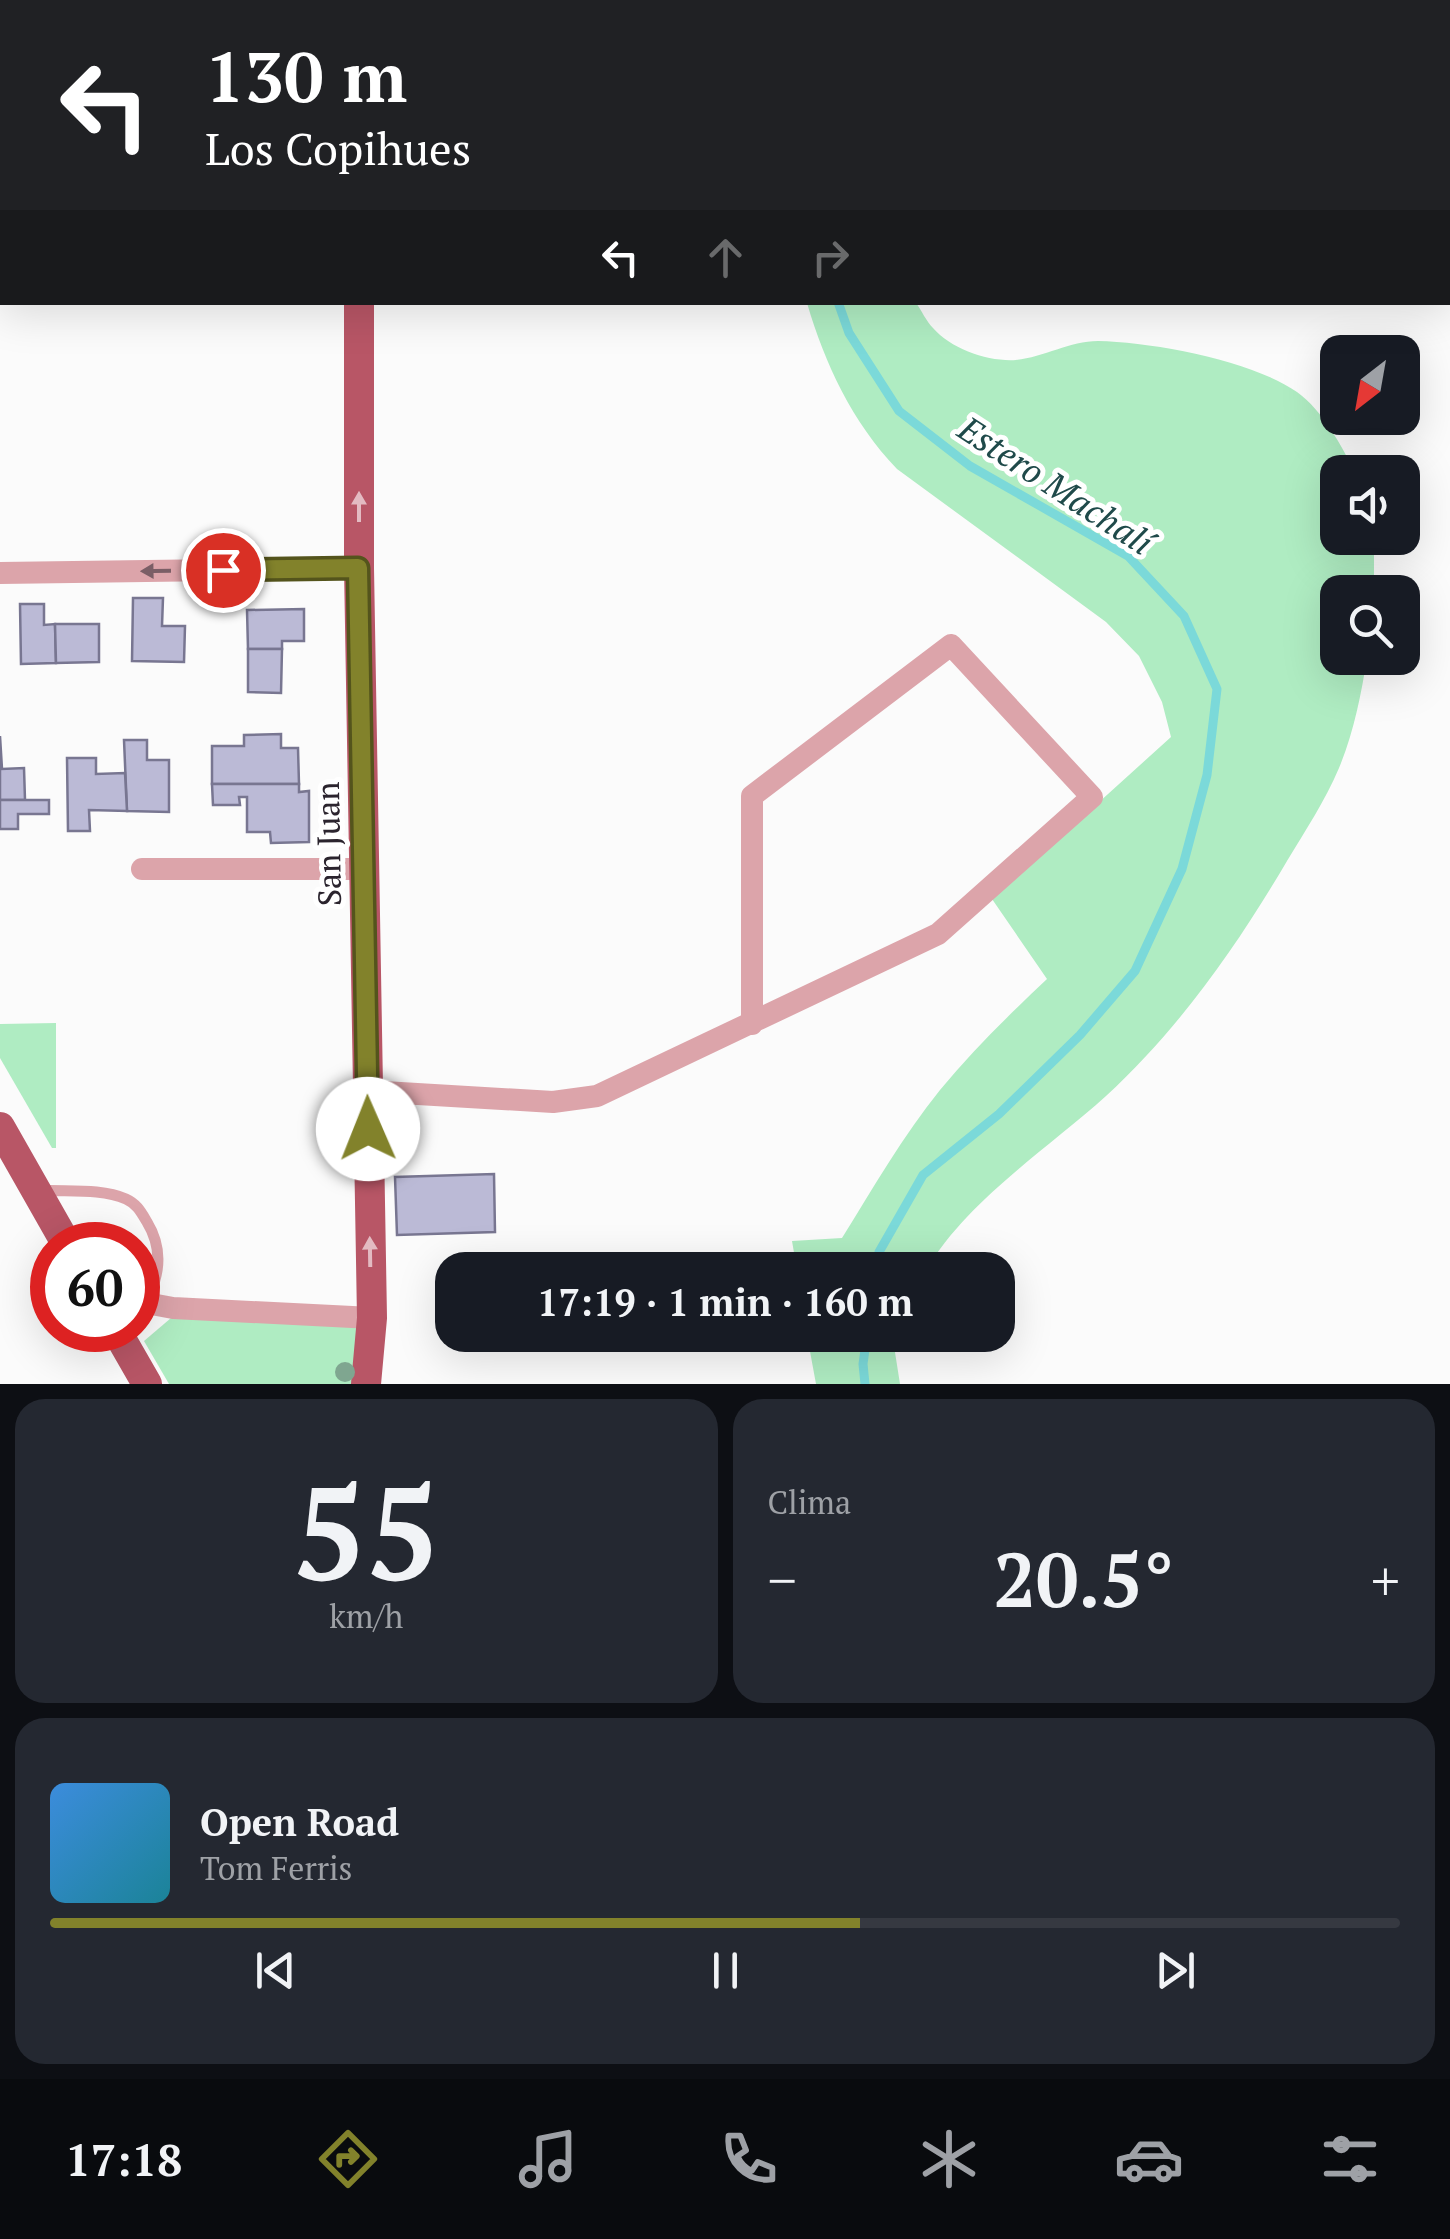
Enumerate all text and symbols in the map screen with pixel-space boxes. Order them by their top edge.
text: 130 m [205,29,407,122]
icon: left [40,40,170,170]
text: Los Copihues [205,118,471,178]
icon: left [593,230,648,285]
icon: ahead [698,230,753,285]
icon: right [803,230,858,285]
north arrow [1320,335,1420,435]
map controls [1320,335,1420,675]
water label: Estero Machalí [949,404,1165,567]
button: sound [1320,455,1420,555]
one-way arrow [351,490,367,522]
pin [181,528,266,613]
icon: arrive [196,543,251,598]
one-way arrow [140,563,172,579]
button: search [1320,575,1420,675]
street label: San Juan [306,781,350,907]
position arrow [316,1077,420,1181]
speed limit sign: 60 [30,1222,160,1352]
one-way arrow [362,1235,378,1267]
text: 17:19 · 1 min · 160 m [537,1277,913,1327]
text: 55 [293,1444,440,1616]
text: Clima [768,1481,851,1523]
text: 20.5° [994,1529,1174,1628]
text: − [768,1543,797,1616]
text: + [1371,1543,1400,1616]
text: km/h [329,1595,403,1637]
text: Open Road [200,1797,399,1847]
text: Tom Ferris [200,1847,352,1889]
icon: previous [248,1943,303,1998]
icon: pause [698,1943,753,1998]
icon: next [1148,1943,1203,1998]
icon: directions [313,2124,383,2194]
icon: music [513,2124,583,2194]
icon: phone [714,2124,784,2194]
icon: climate [914,2124,984,2194]
icon: car [1114,2124,1184,2194]
icon: filters [1315,2124,1385,2194]
text: 17:18 [65,2129,182,2189]

